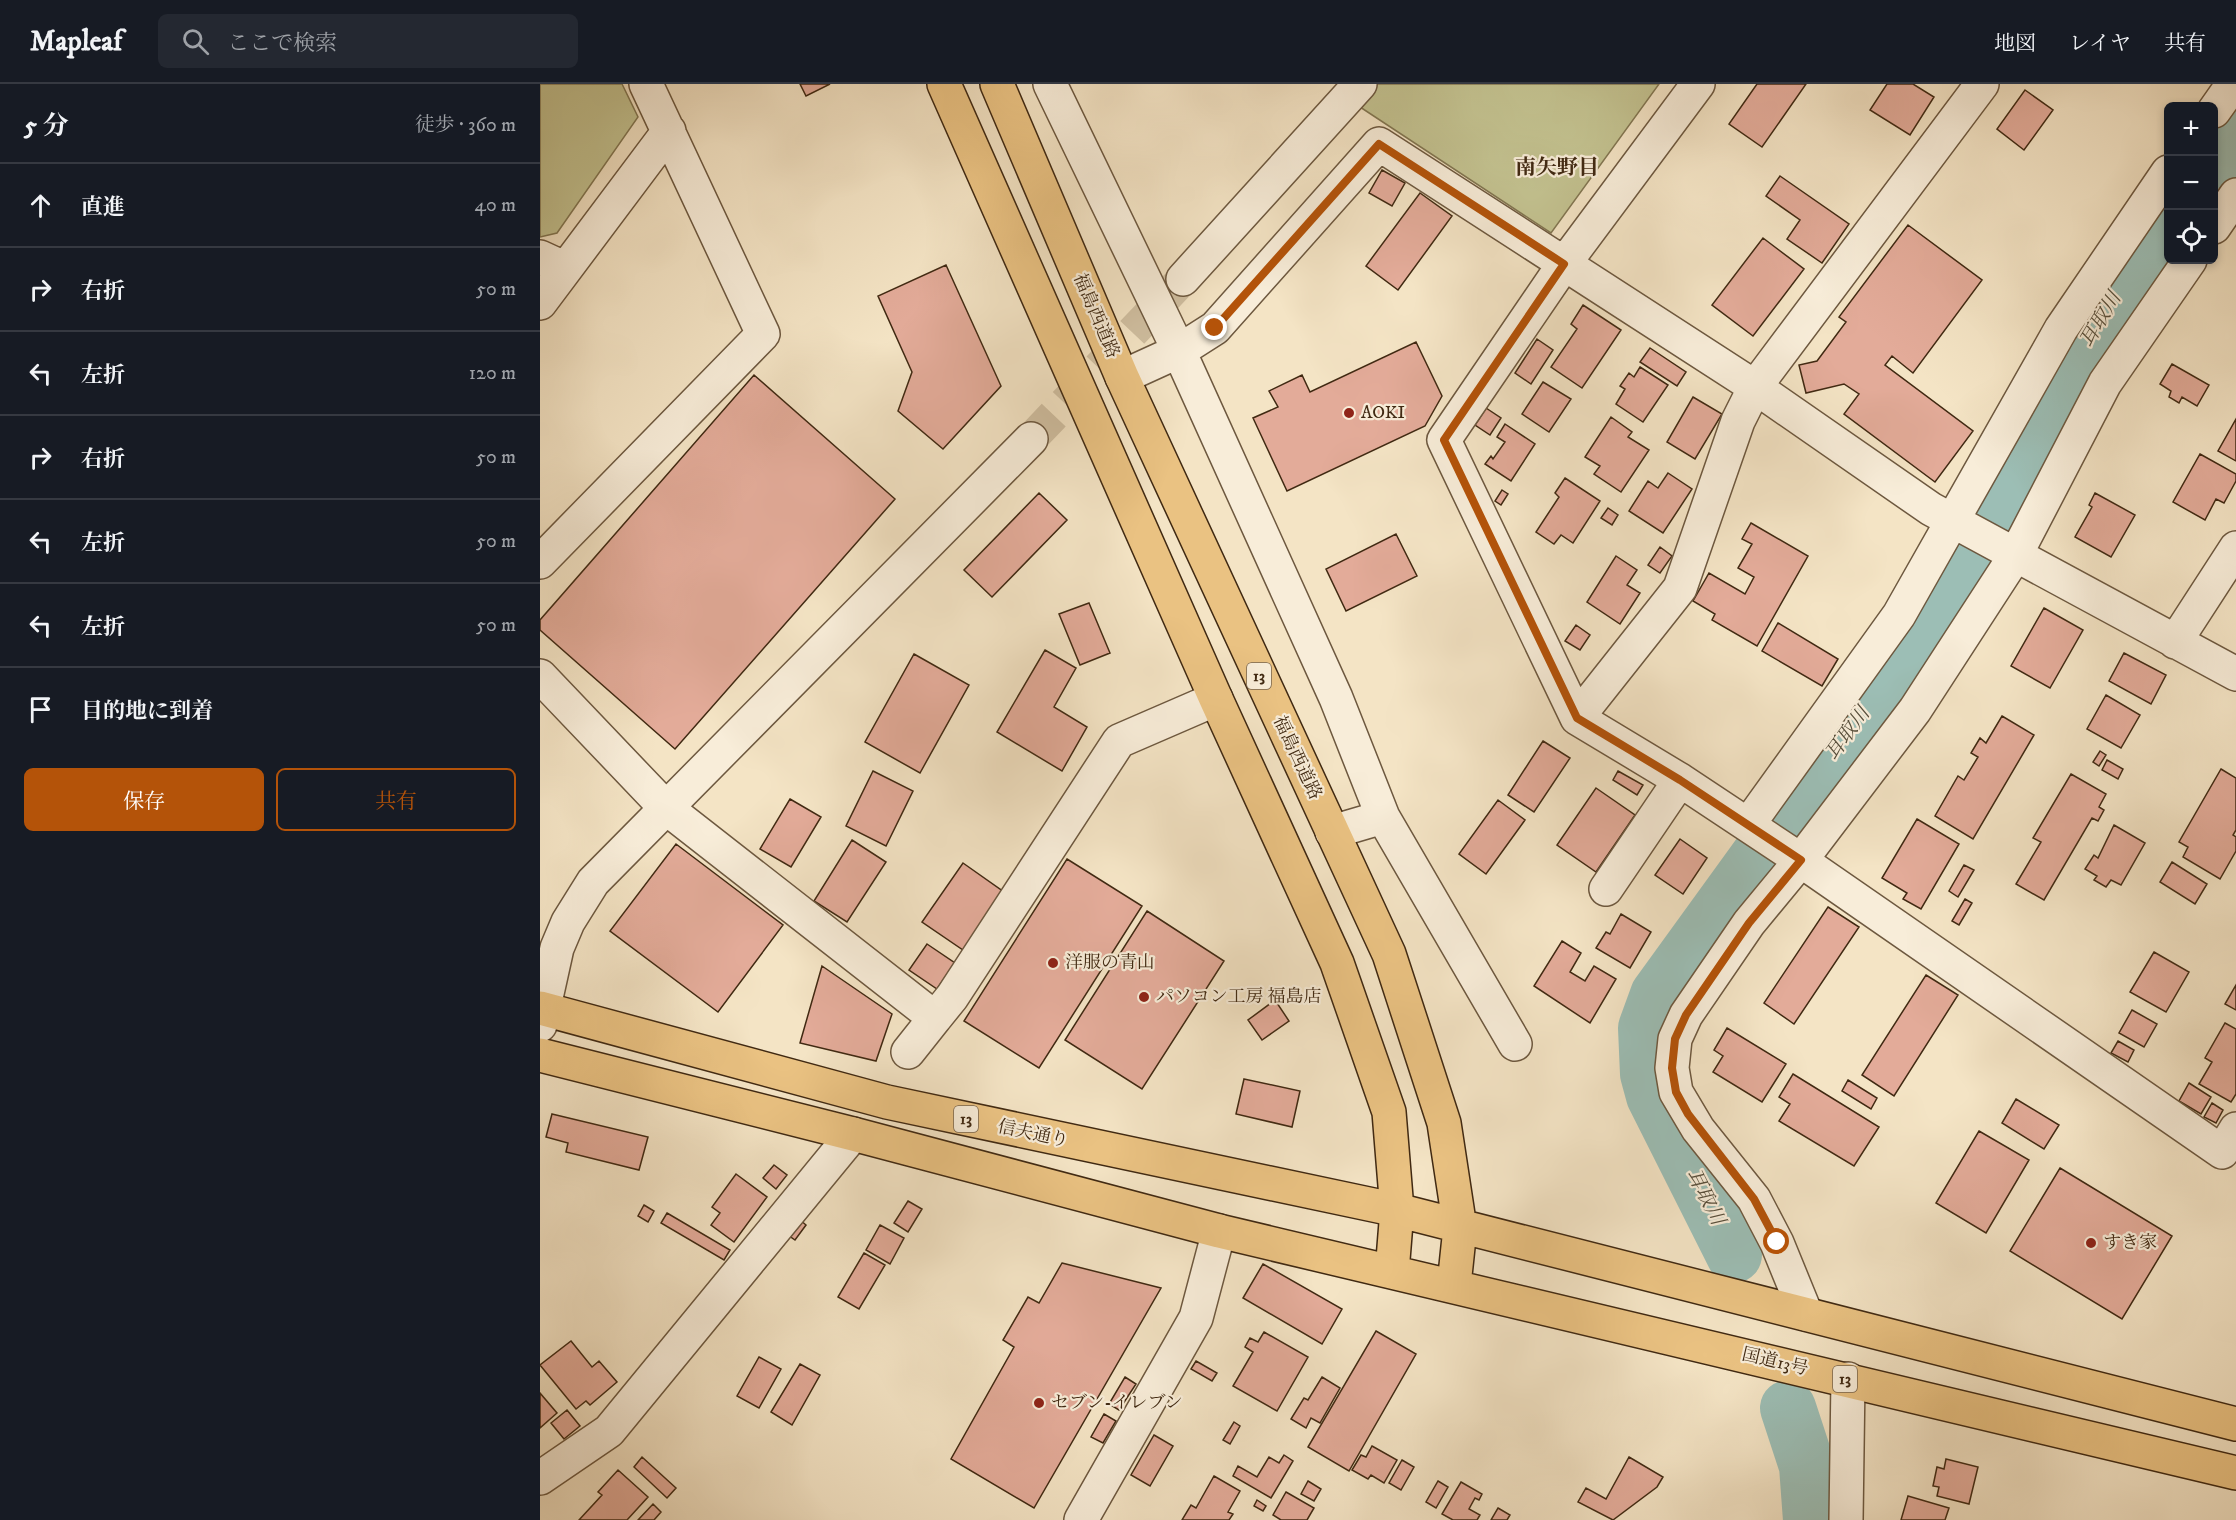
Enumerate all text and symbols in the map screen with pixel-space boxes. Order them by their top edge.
search box [158,14,578,68]
text: Mapleaf [30,24,122,59]
icon: search [179,25,212,58]
text: ここで検索 [227,30,337,57]
text: 地図 [1994,31,2036,57]
text: レイヤ [2069,31,2131,57]
text: 共有 [2164,31,2206,57]
map controls [2164,102,2218,264]
button: + [2164,102,2218,156]
text: 5 分 [24,110,69,143]
text: 徒歩 · 360 m [415,113,516,138]
district label: 南矢野目 [1515,155,1599,181]
button: − [2164,156,2218,210]
icon: ahead [24,189,57,222]
text: 40 m [474,193,516,218]
text: 直進 [81,194,125,221]
button: locate [2164,210,2218,264]
street label: 福島西道路 [1068,270,1124,362]
icon: right [24,273,57,306]
text: 50 m [476,277,516,302]
text: 右折 [81,278,125,305]
water label: 耳取川 [2075,286,2128,352]
route end [1201,314,1227,340]
icon: left [24,357,57,390]
text: 120 m [469,361,516,386]
text: 左折 [81,362,125,389]
place label: AOKI [1361,402,1405,424]
marker: AOKI [1342,406,1356,420]
icon: right [24,441,57,474]
text: 50 m [476,445,516,470]
text: 右折 [81,446,125,473]
icon: left [24,525,57,558]
text: 50 m [476,529,516,554]
text: 左折 [81,530,125,557]
icon: left [24,609,57,642]
text: 50 m [476,613,516,638]
text: 左折 [81,614,125,641]
road number: 13 [1247,663,1271,689]
icon: arrive [24,693,57,726]
text: 目的地に到着 [81,698,213,725]
water label: 耳取川 [1820,701,1877,766]
street label: 福島西道路 [1268,713,1326,803]
button: 保存 [24,768,264,831]
button: 共有 [276,768,516,831]
place label: 洋服の青山 [1065,952,1155,974]
marker: 洋服の青山 [1046,956,1060,970]
place label: パソコン工房 福島店 [1156,986,1322,1008]
marker: パソコン工房 福島店 [1137,990,1151,1004]
road number: 13 [954,1106,978,1132]
street label: 信夫通り [995,1116,1071,1152]
water label: 耳取川 [1680,1165,1731,1231]
route start [1763,1228,1789,1254]
place label: すき家 [2103,1232,2157,1254]
marker: すき家 [2084,1236,2098,1250]
street label: 国道13号 [1740,1344,1810,1380]
road number: 13 [1833,1366,1857,1392]
place label: セブン-イレブン [1051,1392,1183,1414]
marker: セブン-イレブン [1032,1396,1046,1410]

